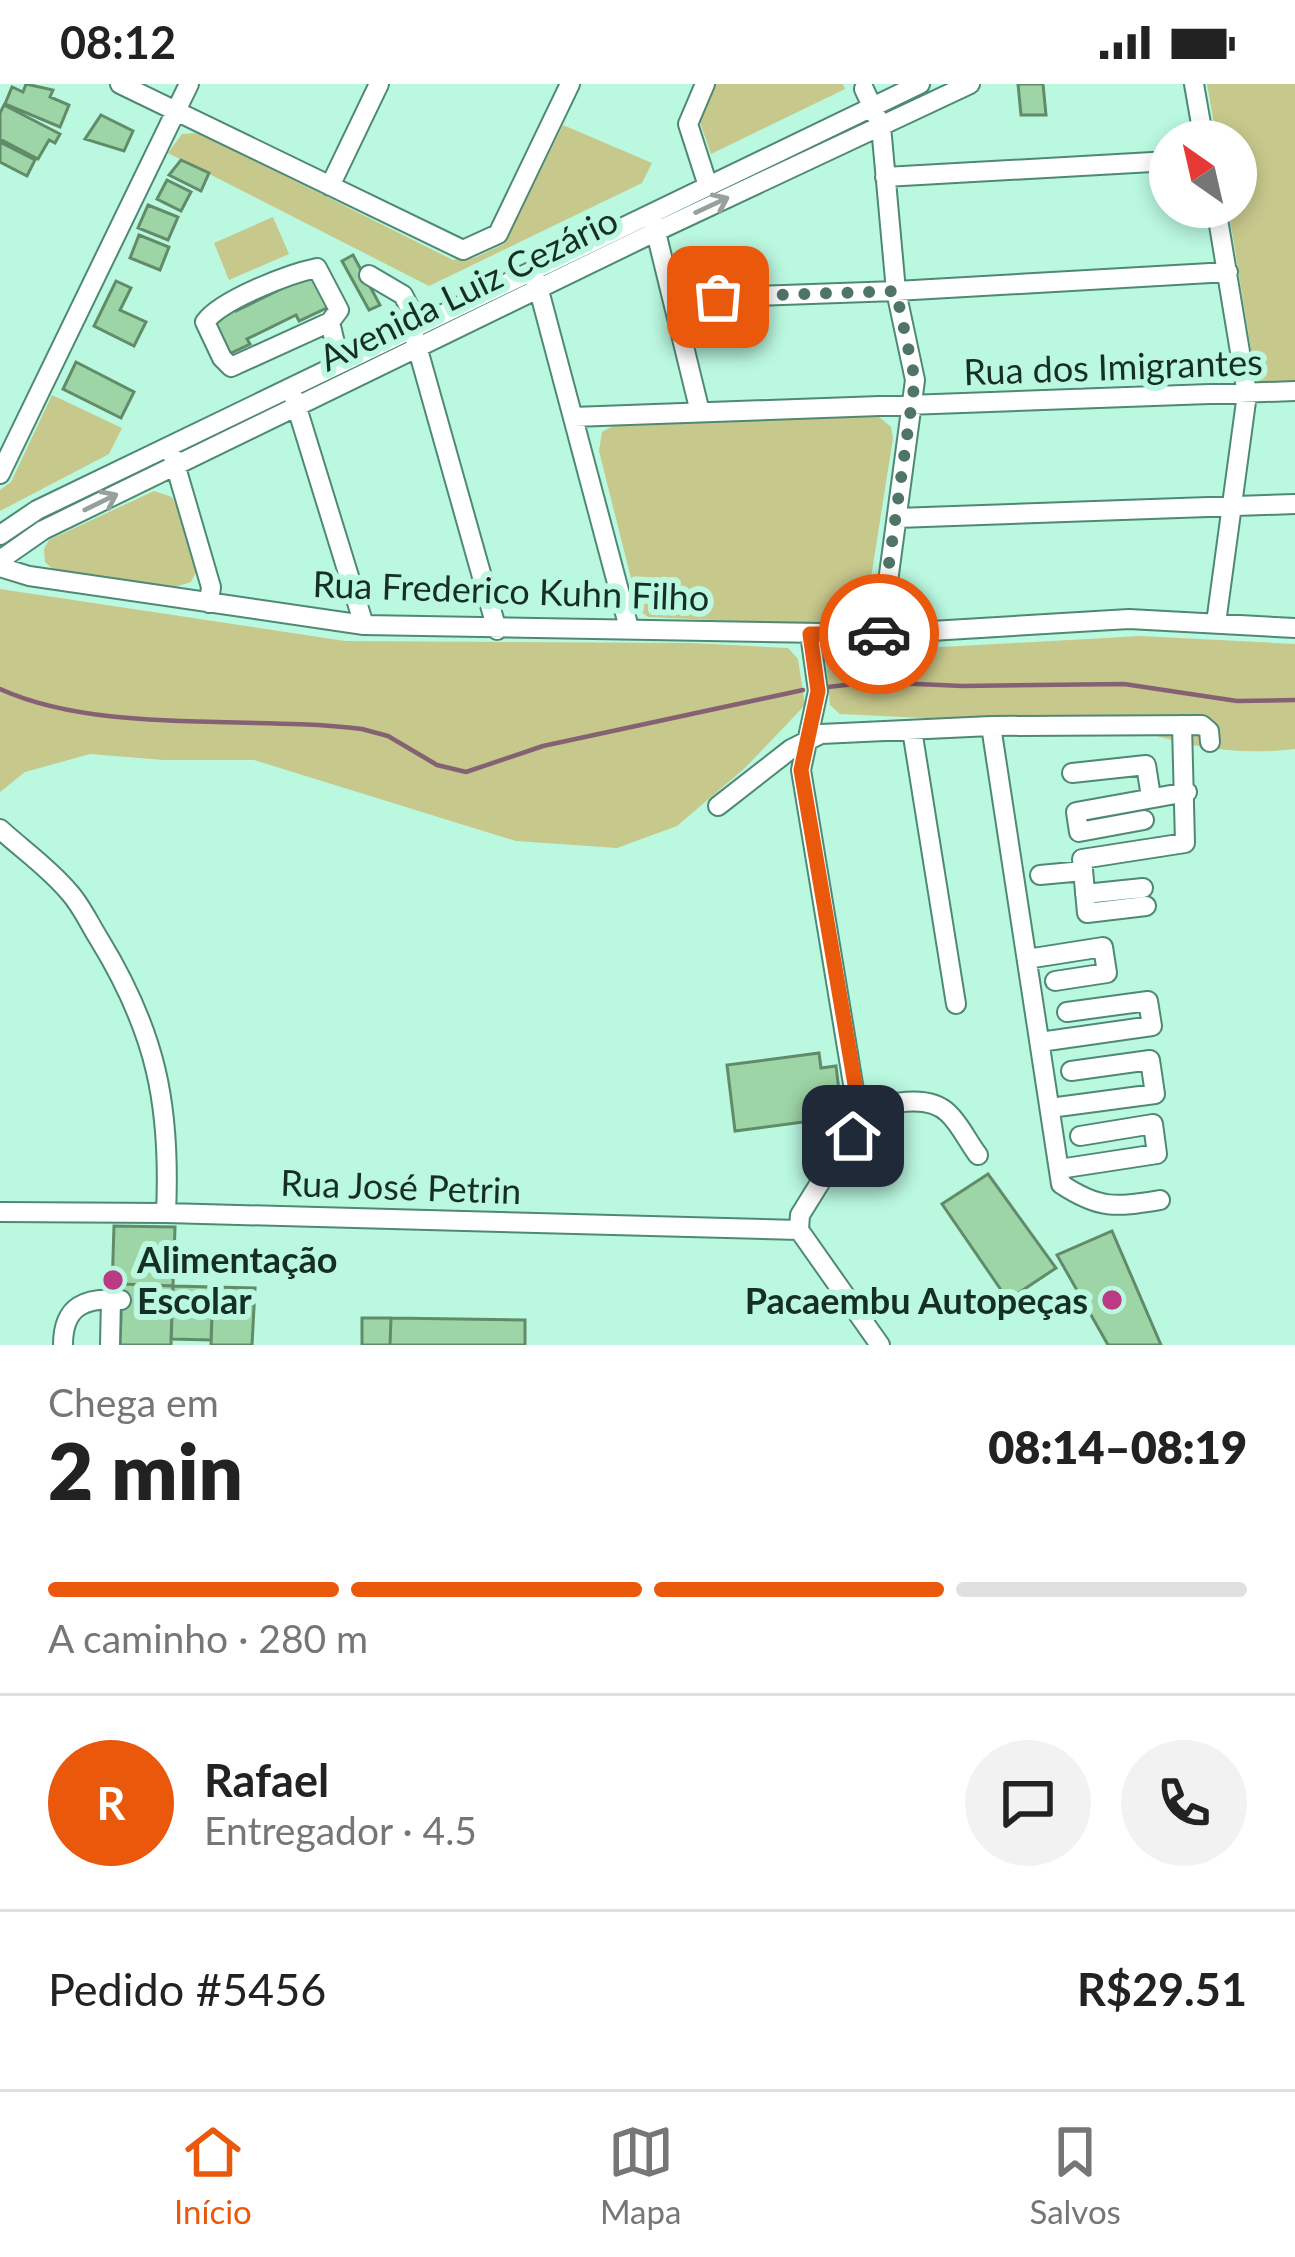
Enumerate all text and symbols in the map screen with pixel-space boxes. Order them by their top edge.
text: 08:12 [60,15,176,69]
north arrow [1149,120,1257,228]
map controls [1149,120,1257,228]
one-way arrow [693,193,729,215]
street label: Avenida Luiz Cezário [312,197,624,379]
pin [667,246,769,348]
icon: bag [685,264,751,330]
street label: Rua dos Imigrantes [963,339,1263,393]
one-way arrow [82,490,118,512]
street label: Rua Frederico Kuhn Filho [312,561,710,619]
courier [819,574,939,694]
icon: car [846,601,912,667]
pin [802,1085,904,1187]
icon: home [820,1103,886,1169]
street label: Rua José Petrin [280,1160,522,1212]
place label: Alimentação Escolar [136,1237,337,1322]
marker: Alimentação Escolar [100,1267,126,1293]
place label: Pacaembu Autopeças [745,1278,1088,1322]
marker: Pacaembu Autopeças [1099,1287,1125,1313]
text: Chega em [48,1379,219,1425]
text: 08:14–08:19 [988,1420,1247,1474]
text: 2 min [48,1423,243,1517]
text: A caminho · 280 m [48,1615,368,1661]
button: chat [965,1740,1091,1866]
button: phone [1121,1740,1247,1866]
text: Rafael [204,1753,329,1807]
text: R [97,1776,125,1830]
text: Entregador · 4.5 [204,1807,477,1853]
text: Pedido #5456 [48,1962,326,2016]
text: R$29.51 [1077,1962,1247,2016]
tab: Início [174,2119,252,2231]
tab: Mapa [600,2119,681,2231]
tab: Salvos [1029,2119,1121,2231]

